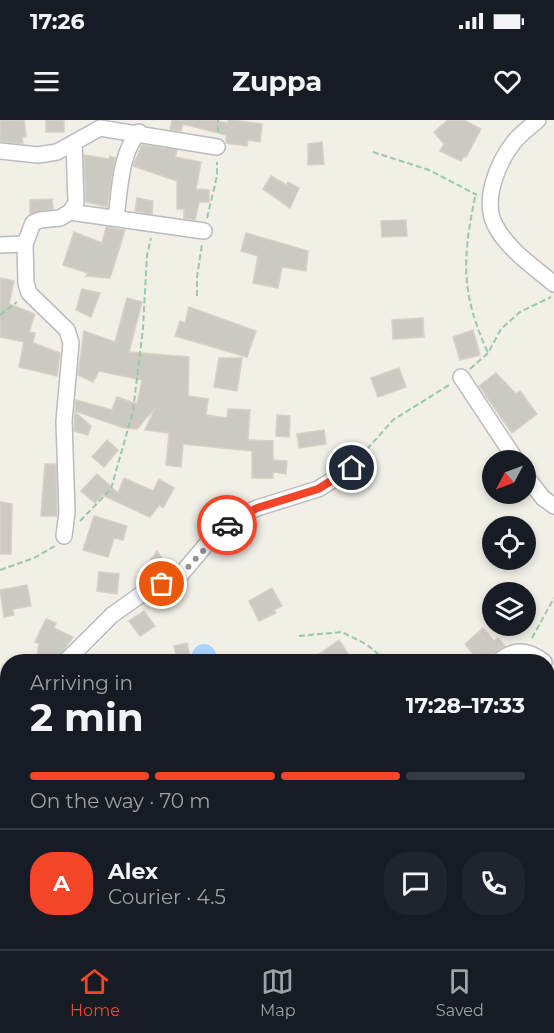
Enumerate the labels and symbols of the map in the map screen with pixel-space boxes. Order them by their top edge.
pin [326,442,377,493]
north arrow [482,450,536,504]
courier [197,495,257,555]
pin [136,558,187,609]

